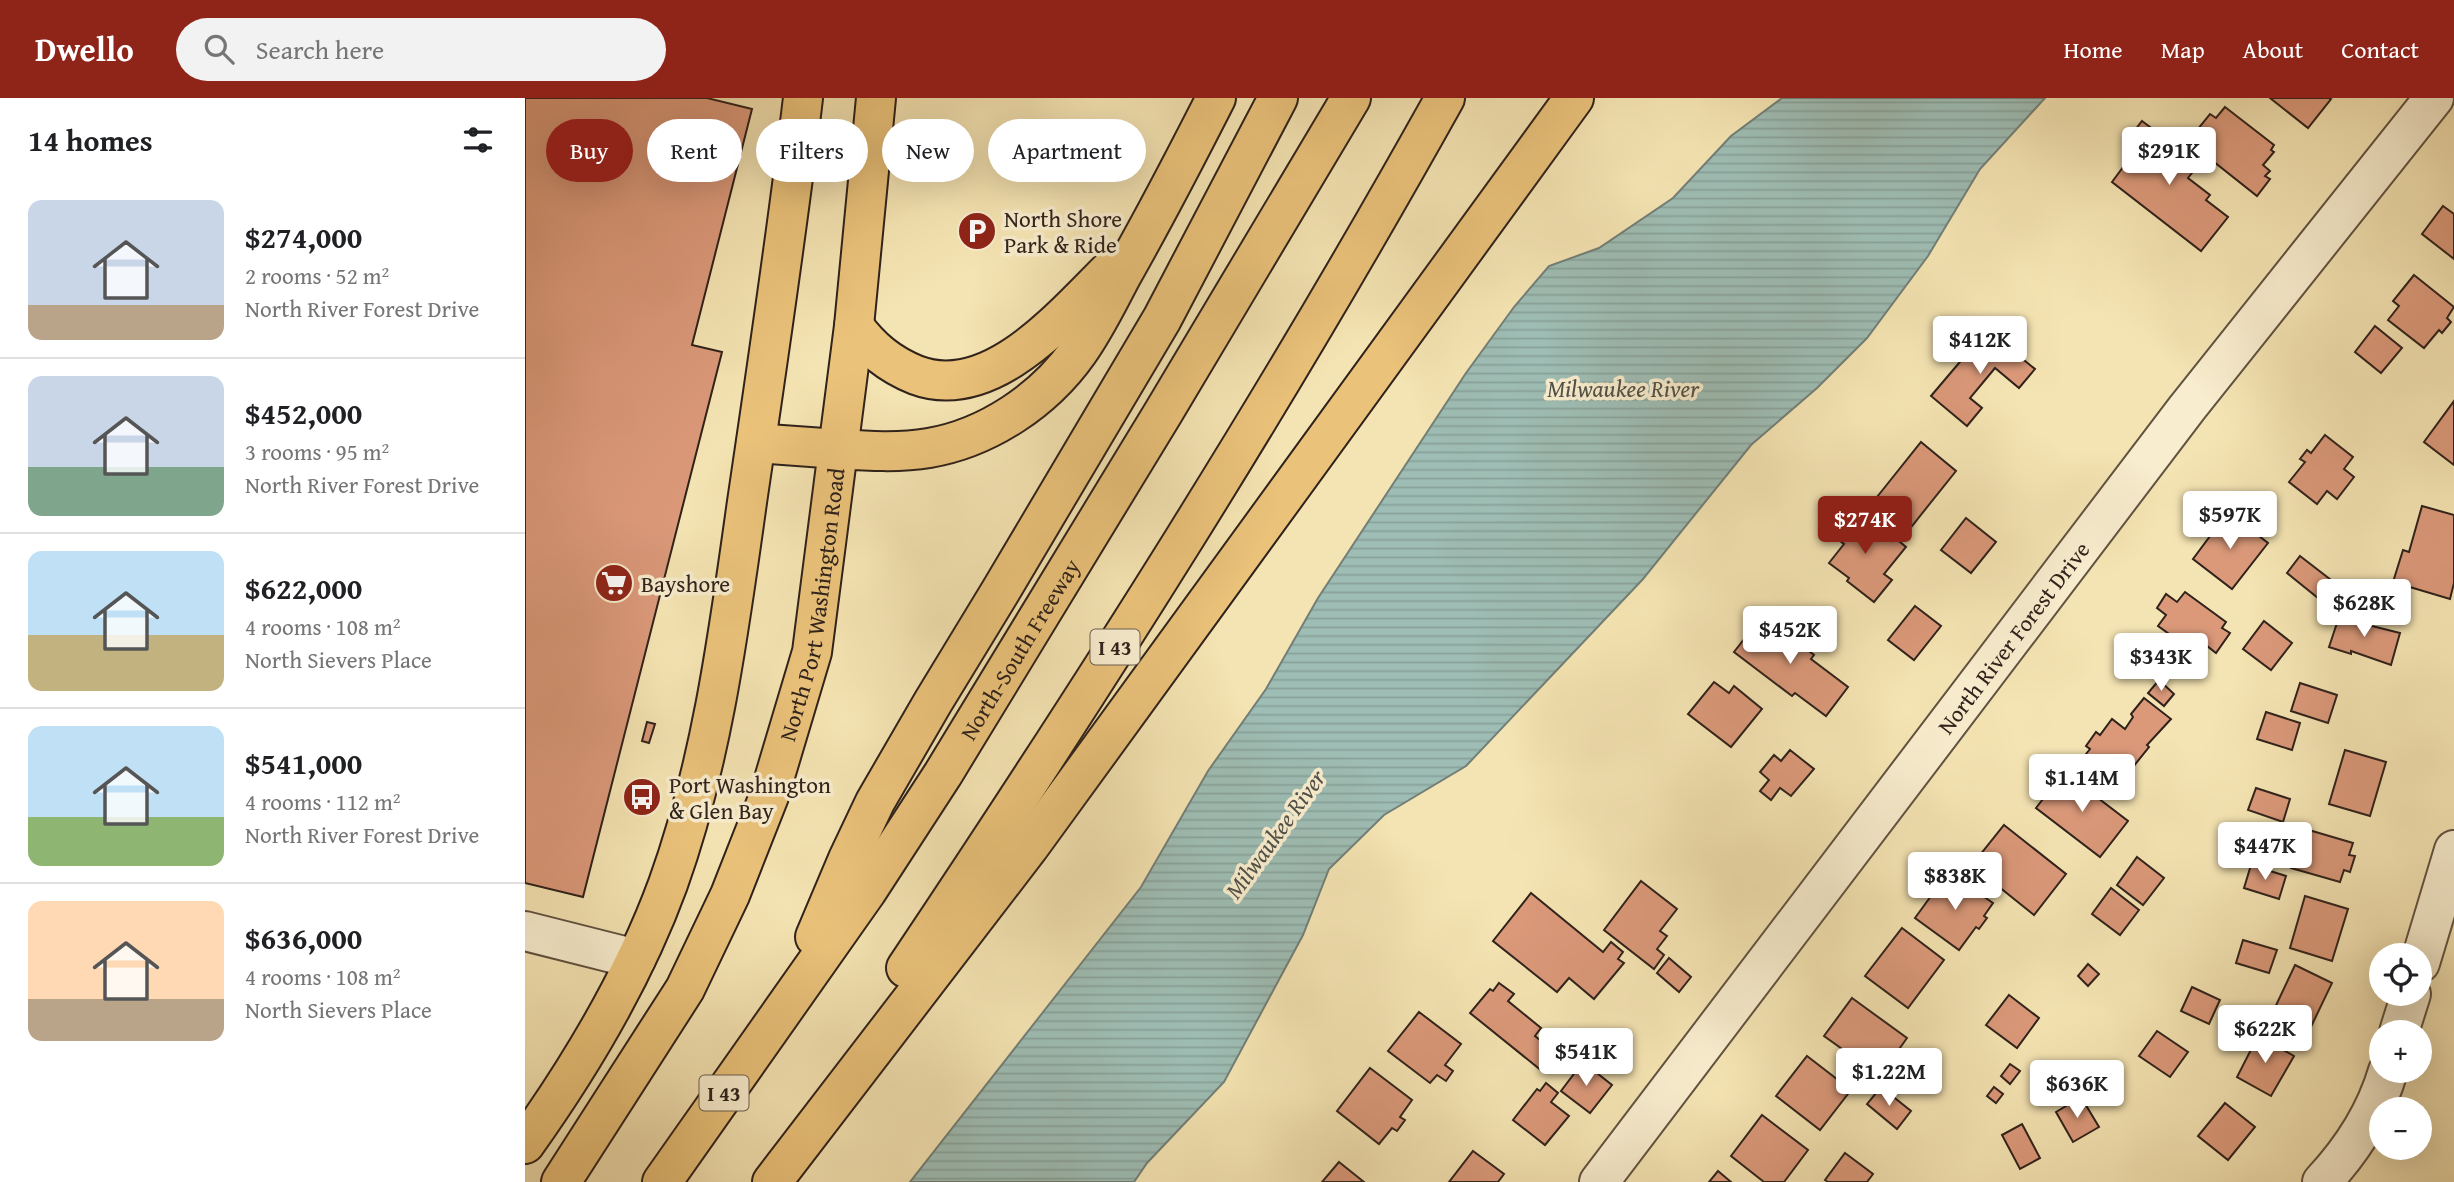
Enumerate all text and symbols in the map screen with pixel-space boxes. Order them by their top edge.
search box [176,18,666,81]
text: Dwello [35,25,134,73]
icon: search [200,30,238,68]
text: Search here [256,30,384,69]
text: Home [2064,32,2123,67]
text: Map [2161,32,2205,67]
text: About [2243,32,2303,67]
text: Contact [2341,32,2419,67]
text: 14 homes [28,118,153,162]
chip: Buy [546,119,633,182]
chip: Rent [647,119,742,182]
chip: Filters [756,119,868,182]
chip: New [882,119,974,182]
chip: Apartment [988,119,1146,182]
icon: filters [459,121,497,159]
pin: $291K [2120,127,2218,187]
text: $291K [2138,133,2200,166]
place label: North Shore Park & Ride [1004,202,1122,261]
parking icon: North Shore Park & Ride [956,210,998,252]
text: $274,000 [245,215,362,259]
icon: home [84,228,168,312]
text: 2 rooms · 52 m² [245,259,389,292]
text: North River Forest Drive [245,292,479,325]
pin: $412K [1931,316,2029,376]
text: $412K [1949,322,2011,355]
water label: Milwaukee River [1547,371,1700,406]
text: $452,000 [245,391,362,435]
icon: home [84,404,168,488]
text: 3 rooms · 95 m² [245,435,389,468]
street label: North Port Washington Road [770,465,852,745]
text: North River Forest Drive [245,468,479,501]
pin: $597K [2181,491,2279,551]
pin: $274K [1816,496,1914,556]
text: $597K [2199,497,2261,530]
text: $274K [1834,502,1896,535]
street label: North River Forest Drive [1929,534,2097,741]
street label: North-South Freeway [951,551,1088,746]
supermarket icon: Bayshore [593,562,635,604]
text: $622,000 [245,566,362,610]
place label: Bayshore [641,567,730,600]
icon: home [84,579,168,663]
pin: $628K [2315,580,2413,639]
text: $628K [2333,585,2395,618]
pin: $452K [1741,606,1839,666]
text: 4 rooms · 108 m² [245,610,400,643]
text: $452K [1759,612,1821,645]
road number: I 43 [1091,630,1139,664]
pin: $343K [2112,634,2210,693]
text: $343K [2130,639,2192,672]
text: North Sievers Place [245,643,432,676]
text: $541,000 [245,741,362,785]
icon: home [84,754,168,838]
pin: $1.14M [2025,754,2139,814]
text: $1.14M [2045,760,2119,793]
water label: Milwaukee River [1216,761,1335,906]
place label: Port Washington & Glen Bay [669,768,831,827]
bus stop icon: Port Washington & Glen Bay [621,776,663,818]
text: 4 rooms · 112 m² [245,785,400,818]
text: North River Forest Drive [245,818,479,851]
pin: $447K [2216,822,2314,882]
text: $447K [2234,828,2296,861]
pin: $838K [1906,852,2004,912]
text: $838K [1924,858,1986,891]
text: $636,000 [245,916,362,960]
icon: home [84,929,168,1013]
map controls [2369,943,2432,1160]
button: locate [2369,943,2432,1006]
text: 4 rooms · 108 m² [245,960,400,993]
text: North Sievers Place [245,993,432,1026]
pin: $622K [2216,1006,2314,1065]
text: $622K [2234,1011,2296,1044]
button: + [2369,1020,2432,1083]
pin: $541K [1537,1028,1635,1088]
text: $541K [1555,1034,1617,1067]
pin: $1.22M [1832,1048,1946,1108]
text: $1.22M [1852,1054,1926,1087]
pin: $636K [2028,1060,2126,1120]
text: $636K [2046,1066,2108,1099]
road number: I 43 [699,1076,749,1110]
button: − [2369,1097,2432,1160]

